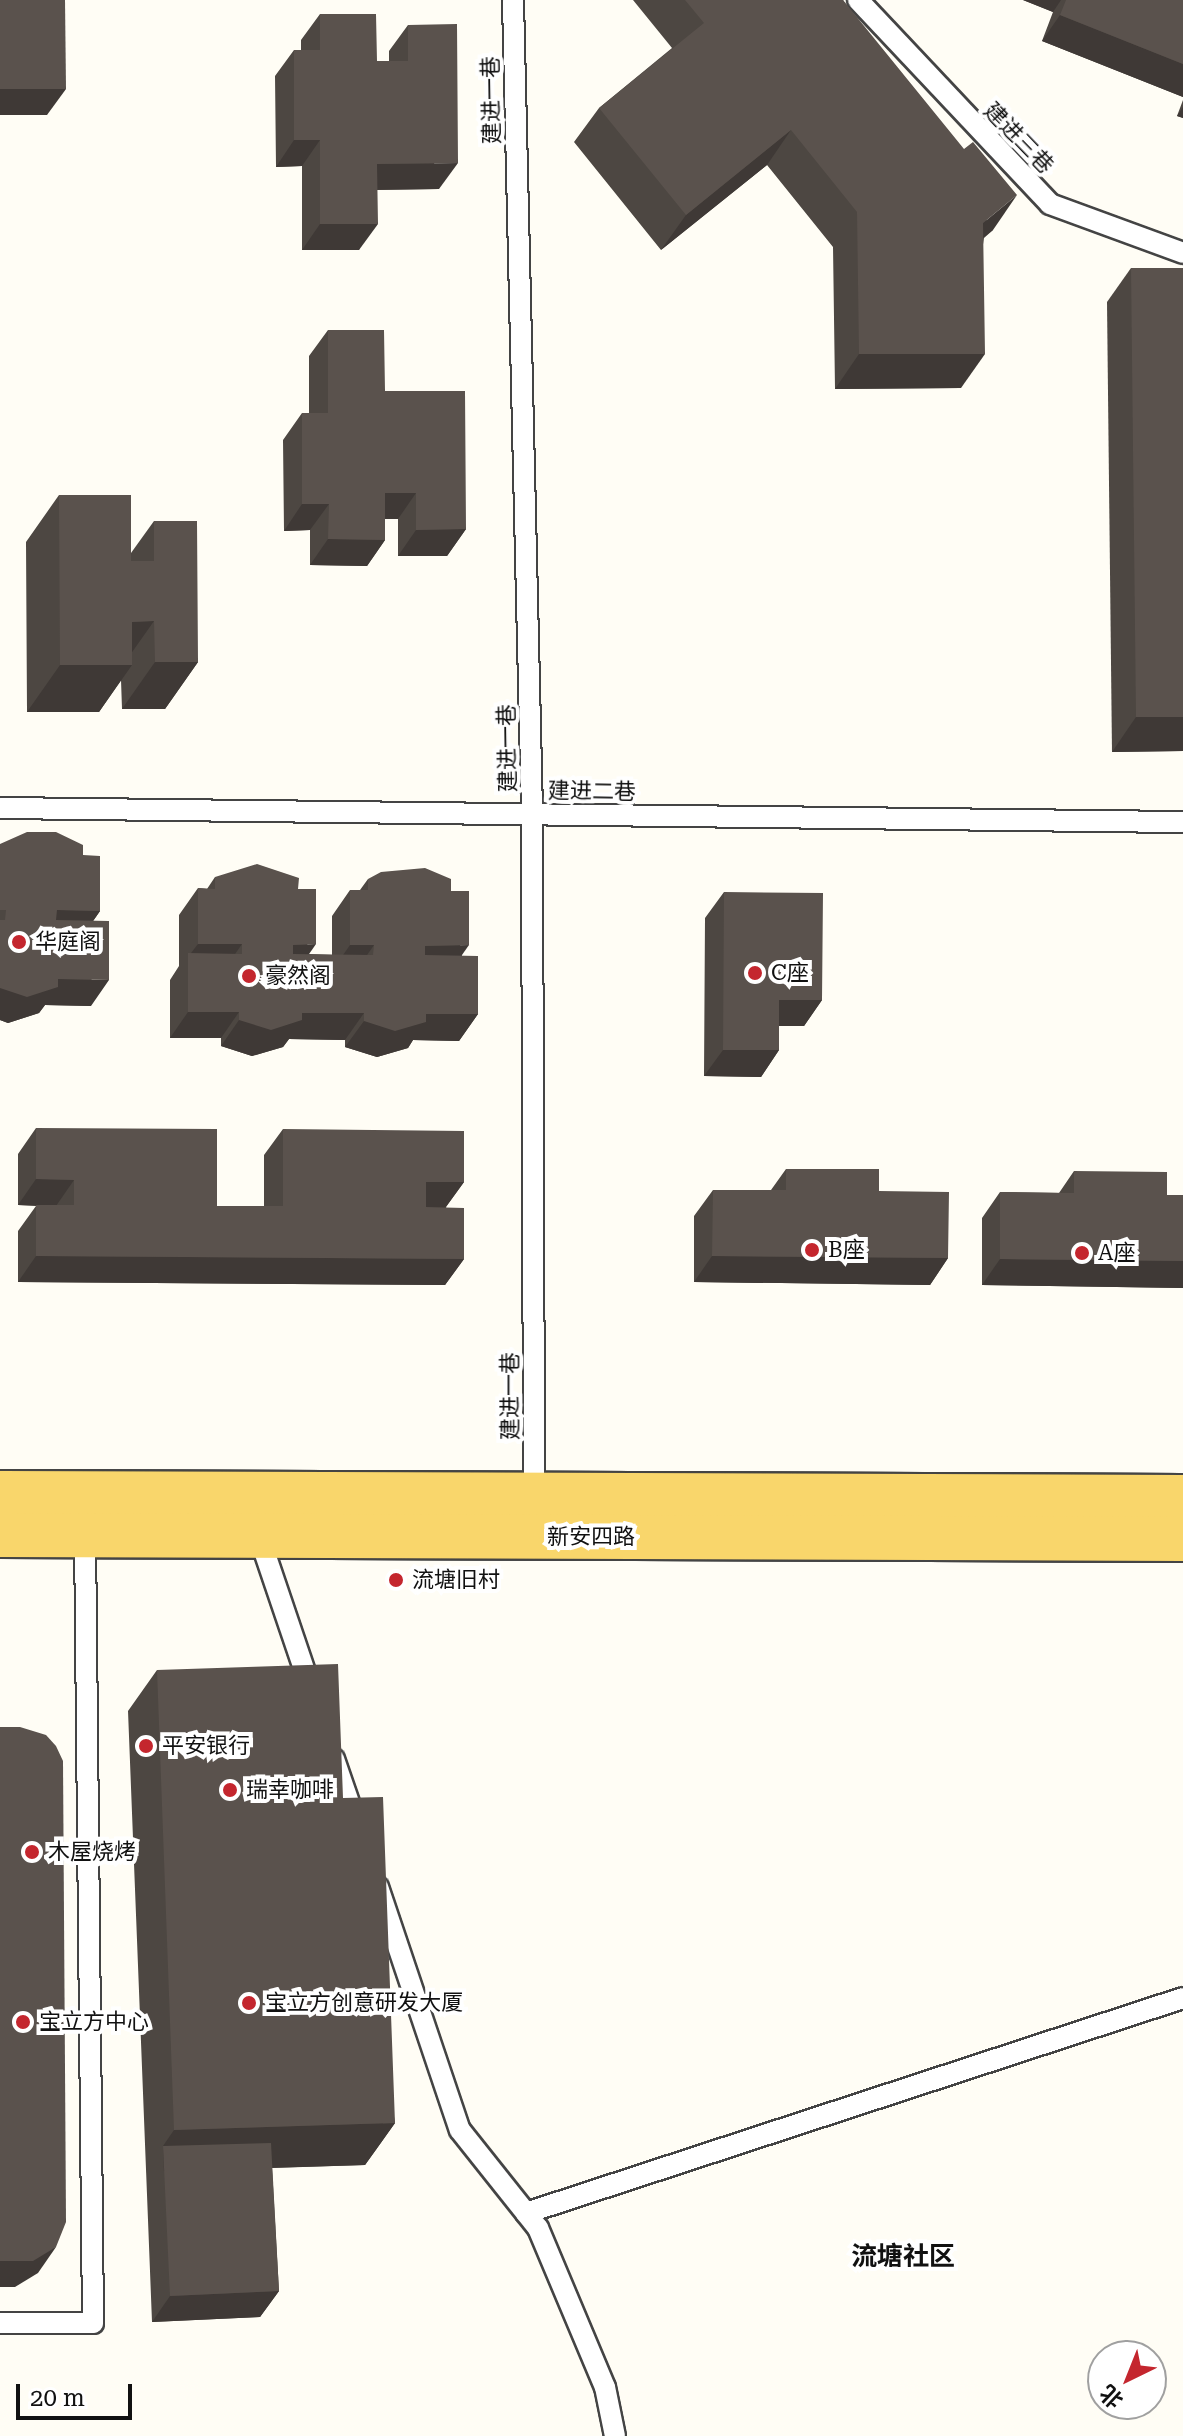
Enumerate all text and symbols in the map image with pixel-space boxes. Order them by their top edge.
street label: 建进一巷 [477,56,505,144]
street label: 建进三巷 [979,97,1059,179]
street label: 建进一巷 [493,704,521,792]
street label: 建进二巷 [548,777,636,805]
place label: 华庭阁 [35,929,101,955]
marker: 华庭阁 [10,933,28,951]
place label: C座 [771,960,809,986]
place label: 豪然阁 [265,963,331,989]
marker: C座 [746,964,764,982]
marker: 豪然阁 [240,967,258,985]
place label: B座 [828,1237,865,1263]
place label: A座 [1098,1240,1135,1266]
marker: B座 [803,1241,821,1259]
marker: A座 [1073,1244,1091,1262]
street label: 建进一巷 [497,1352,523,1440]
street label: 新安四路 [547,1524,635,1550]
place label: 流塘旧村 [412,1567,500,1593]
marker: 流塘旧村 [387,1571,405,1589]
place label: 平安银行 [162,1733,250,1759]
marker: 平安银行 [137,1737,155,1755]
place label: 瑞幸咖啡 [246,1777,334,1803]
marker: 瑞幸咖啡 [221,1781,239,1799]
place label: 木屋烧烤 [48,1839,136,1865]
marker: 木屋烧烤 [23,1843,41,1861]
place label: 宝立方创意研发大厦 [265,1990,463,2016]
marker: 宝立方创意研发大厦 [240,1994,258,2012]
place label: 宝立方中心 [39,2009,149,2035]
marker: 宝立方中心 [14,2013,32,2031]
district label: 流塘社区 [851,2241,955,2273]
north arrow [1087,2340,1167,2420]
scale bar [20,2368,136,2418]
text: 北 [1095,2380,1128,2413]
text: 20 m [30,2384,85,2412]

